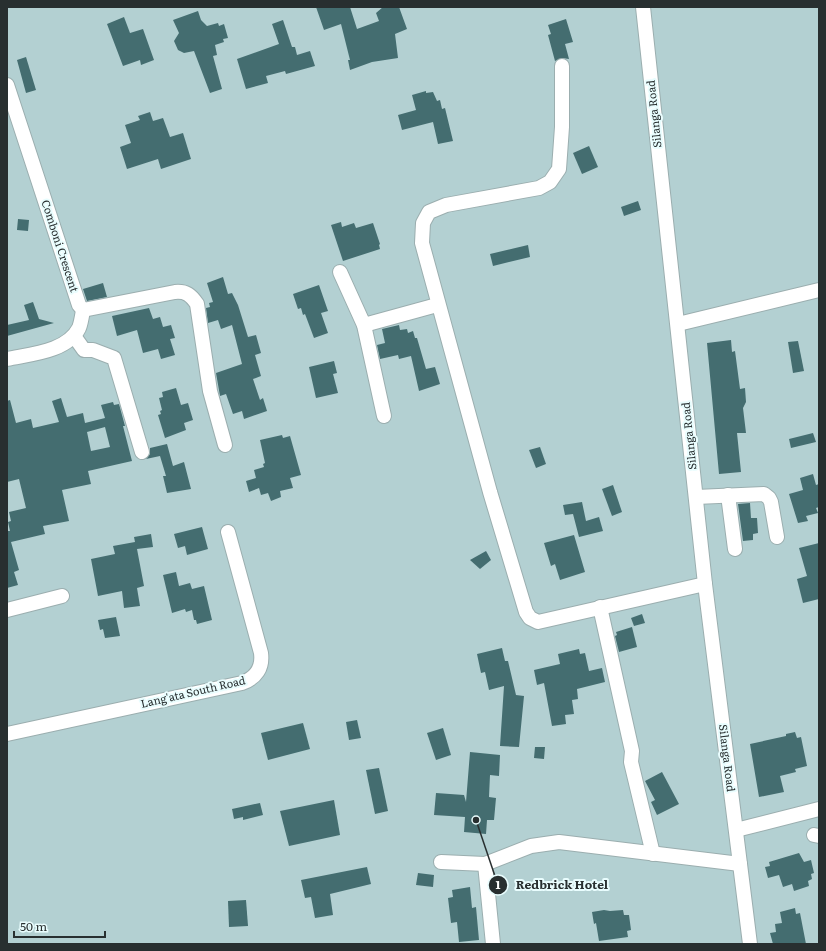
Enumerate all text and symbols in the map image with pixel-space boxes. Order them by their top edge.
street label: Silanga Road [641,79,665,149]
street label: Comboni Crescent [38,197,84,294]
street label: Silanga Road [676,401,700,471]
street label: Lang'ata South Road [139,671,247,711]
street label: Silanga Road [716,723,740,793]
callout: Redbrick Hotel [488,873,616,897]
text: 1 [496,875,501,893]
text: Redbrick Hotel [516,875,609,893]
scale bar [14,913,105,939]
text: 50 m [20,917,47,935]

